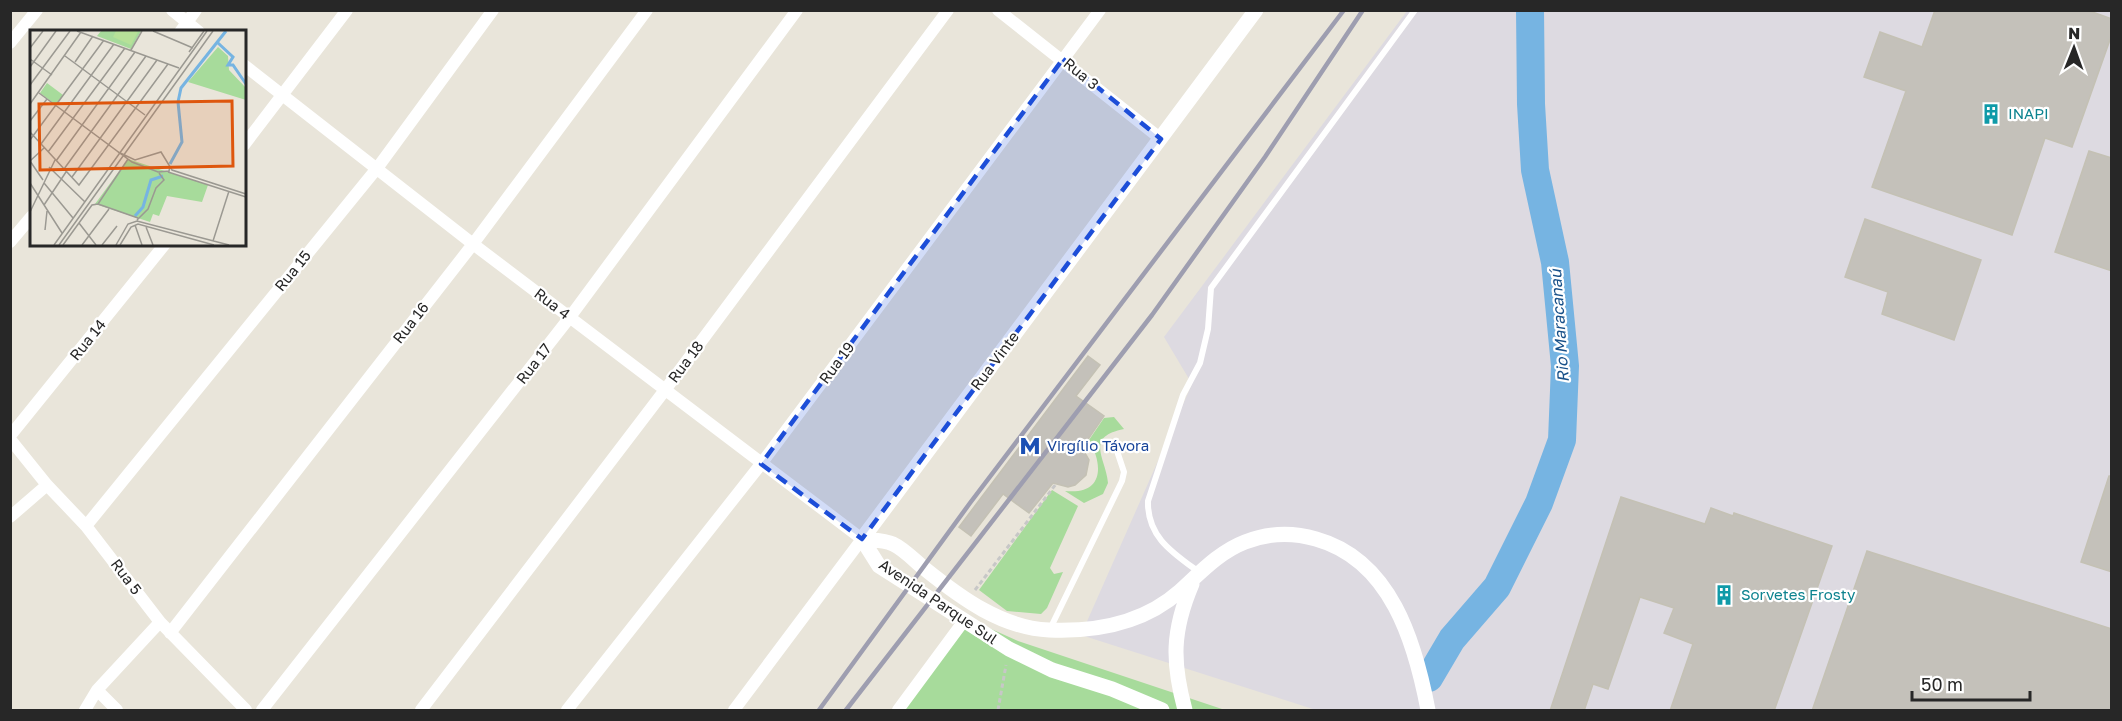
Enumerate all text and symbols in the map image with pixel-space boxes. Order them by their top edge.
north arrow [2044,18,2104,78]
text: N [2068,23,2081,43]
inset map [30,30,246,246]
street label: Rua 3 [1060,54,1103,93]
building icon: INAPI [1979,102,2003,126]
place label: INAPI [2008,104,2049,122]
street label: Rua 15 [270,246,314,294]
water label: Rio Maracanaú [1545,268,1573,383]
street label: Rua 4 [531,284,574,323]
street label: Rua 16 [388,298,432,347]
street label: Rua 14 [65,315,109,364]
street label: Rua Vinte [966,327,1022,393]
street label: Rua 18 [664,337,707,386]
street label: Rua 19 [815,338,858,387]
street label: Rua 17 [512,340,555,387]
metro station icon: Virgílio Távora [1018,434,1042,458]
place label: Virgílio Távora [1047,436,1149,454]
street label: Rua 5 [108,555,146,598]
street label: Avenida Parque Sul [876,555,1001,648]
building icon: Sorvetes Frosty [1712,583,1736,607]
place label: Sorvetes Frosty [1741,585,1856,603]
scale bar [1912,664,2030,702]
text: 50 m [1921,673,1963,695]

